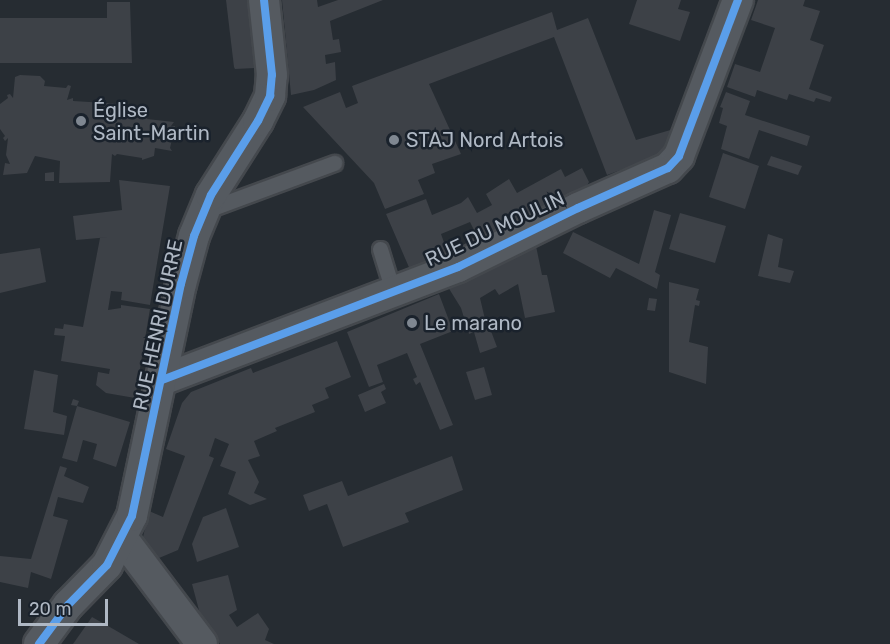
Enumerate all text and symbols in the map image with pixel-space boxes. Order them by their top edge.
place label: Église Saint-Martin [93,98,210,145]
marker: Église Saint-Martin [74,114,88,128]
place label: STAJ Nord Artois [406,128,564,152]
marker: STAJ Nord Artois [387,133,401,147]
street label: RUE DU MOULIN [422,186,568,272]
street label: RUE HENRI DURRE [128,237,188,413]
place label: Le marano [424,311,522,335]
marker: Le marano [405,316,419,330]
scale bar [21,587,111,625]
text: 20 m [29,598,71,620]

